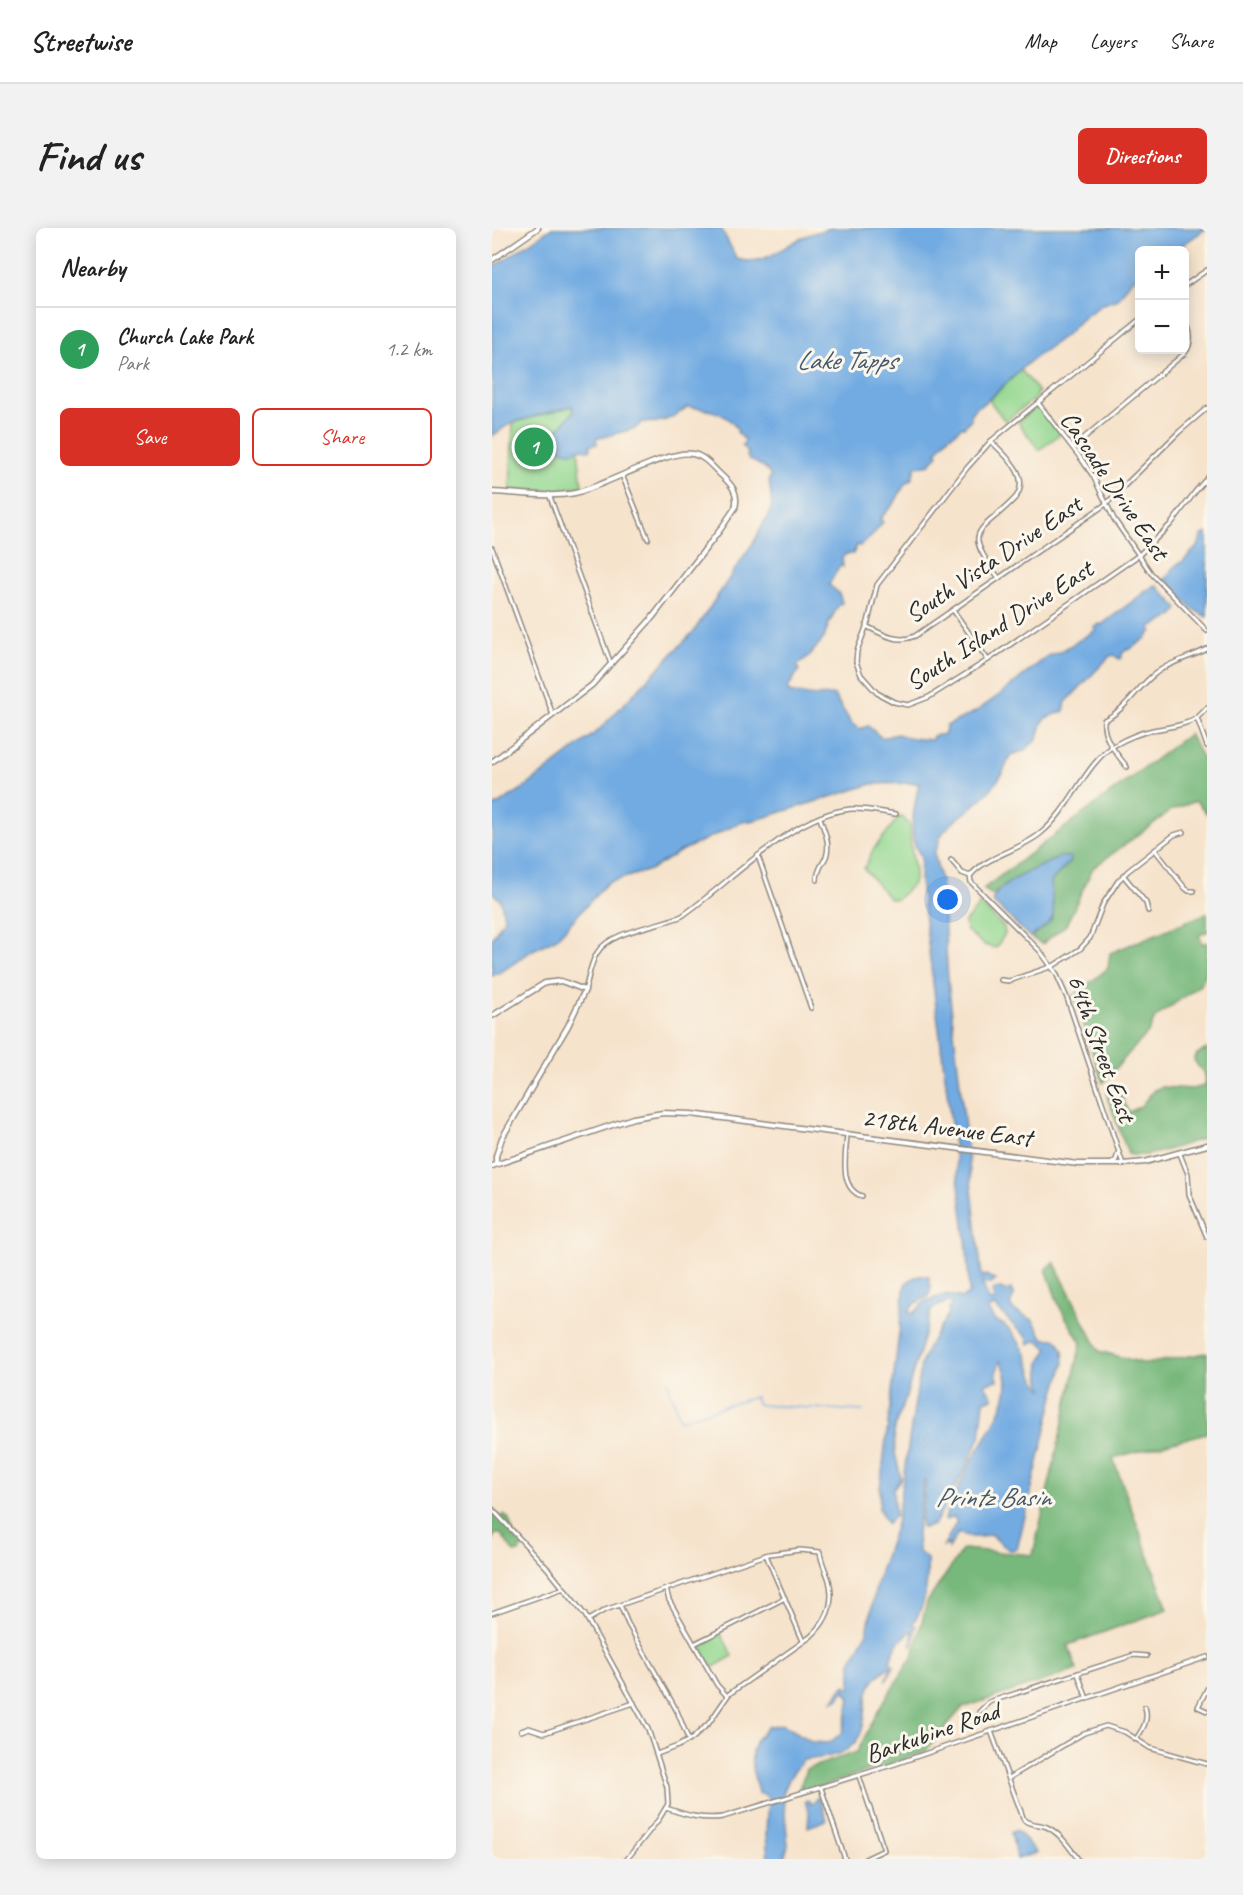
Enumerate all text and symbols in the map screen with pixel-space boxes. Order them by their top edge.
text: Streetwise [30,24,131,59]
text: Map [1024,28,1057,54]
text: Layers [1090,28,1136,54]
text: Share [1169,28,1213,54]
button: Directions [1078,128,1207,184]
text: Find us [36,130,141,183]
map controls [1135,246,1189,354]
button: + [1135,246,1189,300]
text: Nearby [60,251,125,284]
button: − [1135,300,1189,354]
text: Church Lake Park [117,323,253,351]
text: 1 [75,337,84,362]
text: 1.2 km [386,337,432,362]
water label: Lake Tapps [797,343,900,377]
text: Park [117,351,149,376]
street label: Cascade Drive East [1053,405,1178,568]
button: Save [60,408,240,466]
button: Share [252,408,432,466]
pin: 1 [514,424,554,470]
street label: South Vista Drive East [899,487,1090,631]
street label: South Island Drive East [899,551,1101,698]
your location [933,885,962,914]
street label: 64th Street East [1060,970,1144,1129]
street label: 218th Avenue East [860,1101,1037,1155]
water label: Printz Basin [936,1480,1053,1514]
street label: Barkubine Road [861,1693,1007,1771]

